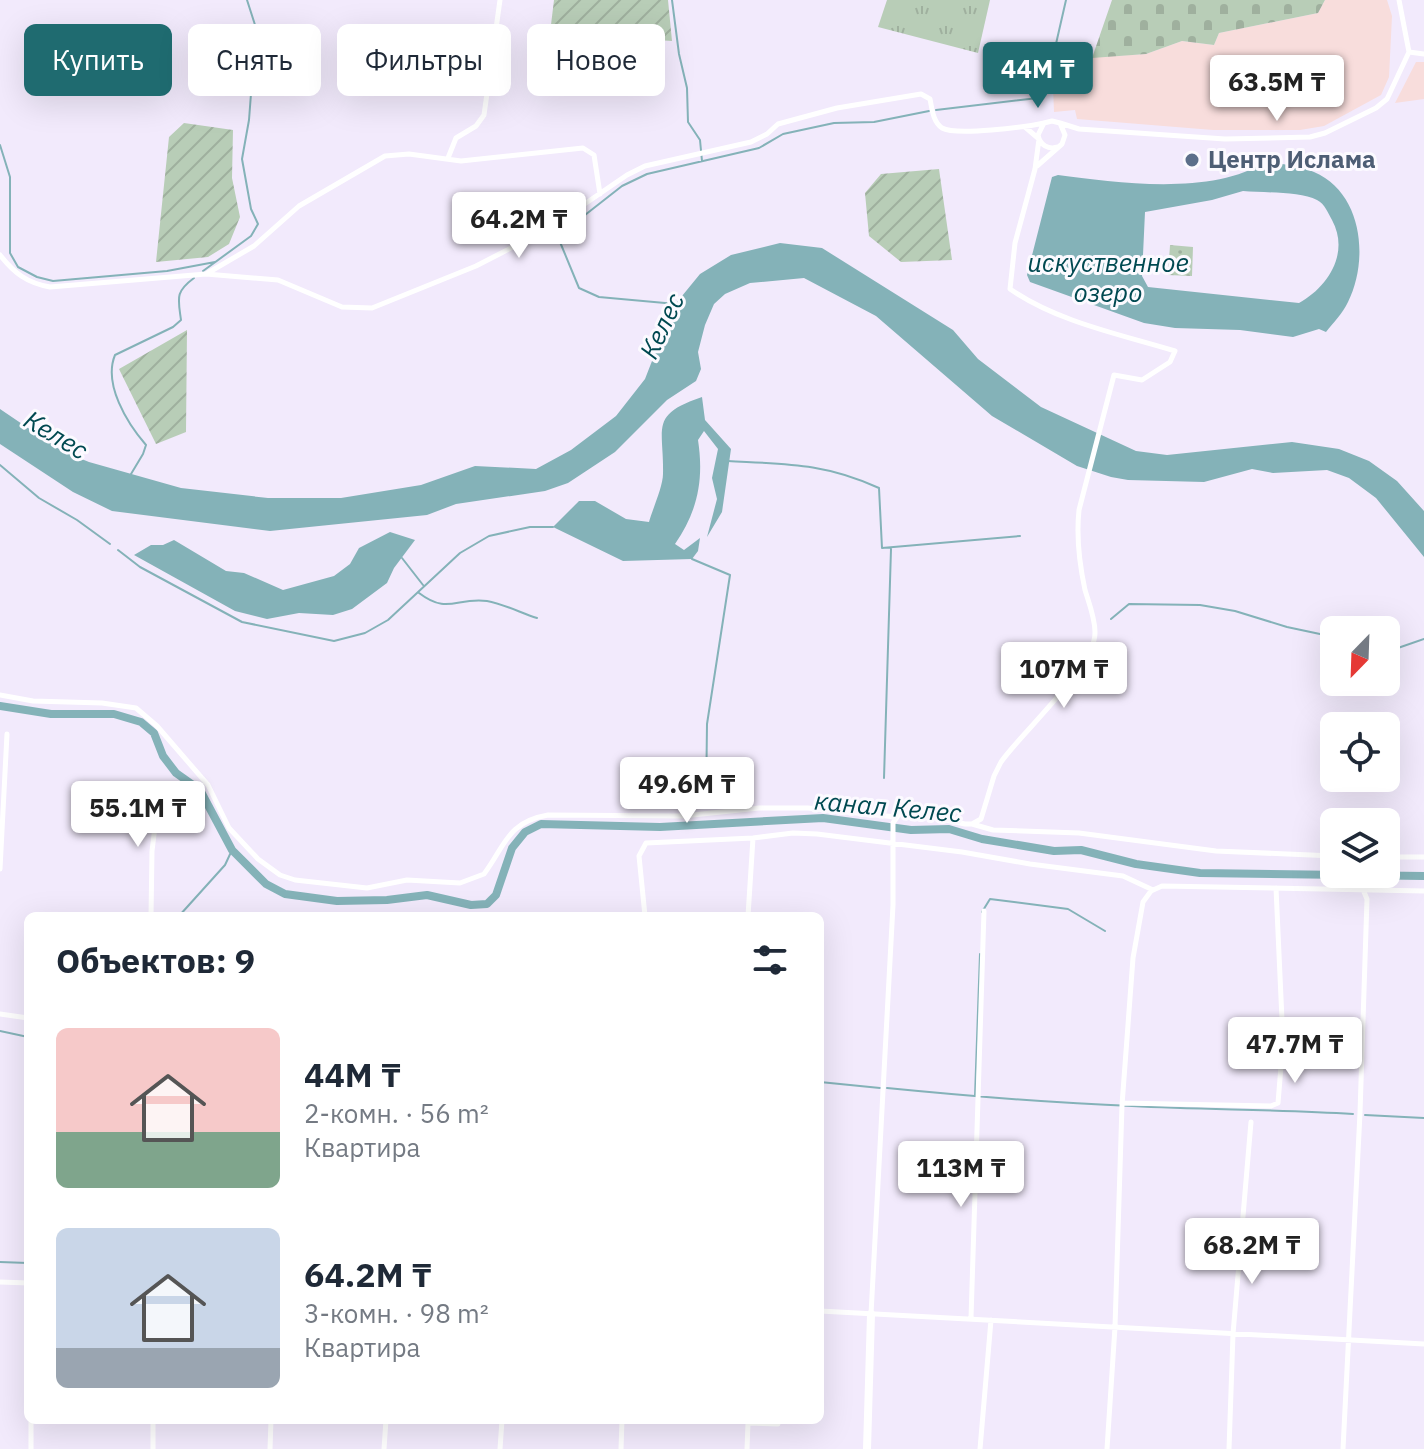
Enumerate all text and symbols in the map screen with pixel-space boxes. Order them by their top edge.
chip: Купить [24,24,172,96]
chip: Снять [188,24,321,96]
chip: Фильтры [337,24,511,96]
chip: Новое [527,24,665,96]
pin: 44M ₸ [982,42,1094,110]
text: 44M ₸ [1001,51,1075,85]
pin: 63.5M ₸ [1203,55,1351,123]
text: 63.5M ₸ [1228,64,1326,98]
place label: Центр Ислама [1208,143,1376,175]
marker: Центр Ислама [1183,151,1201,169]
pin: 64.2M ₸ [445,192,593,260]
text: 64.2M ₸ [470,201,568,235]
water label: искуственное озеро [1027,245,1189,309]
water label: Келес [631,287,691,364]
water label: Келес [18,402,95,467]
north arrow [1320,616,1400,696]
map controls [1320,616,1400,888]
pin: 107M ₸ [999,642,1129,710]
text: 107M ₸ [1019,651,1109,685]
button: locate [1320,712,1400,792]
pin: 49.6M ₸ [613,757,761,825]
text: 49.6M ₸ [638,766,736,800]
pin: 55.1M ₸ [64,781,212,849]
water label: канал Келес [813,783,964,829]
text: 55.1M ₸ [89,790,187,824]
button: layers [1320,808,1400,888]
text: Объектов: 9 [56,938,255,982]
icon: filters [748,938,792,982]
pin: 47.7M ₸ [1221,1017,1369,1085]
text: 47.7M ₸ [1246,1026,1344,1060]
text: 44M ₸ [304,1052,401,1096]
icon: home [120,1060,216,1156]
text: 2-комн. · 56 m² [304,1096,489,1130]
text: Квартира [304,1130,421,1164]
pin: 113M ₸ [896,1141,1026,1209]
text: 113M ₸ [916,1150,1006,1184]
pin: 68.2M ₸ [1178,1218,1326,1286]
text: 68.2M ₸ [1203,1227,1301,1261]
text: 64.2M ₸ [304,1252,432,1296]
icon: home [120,1260,216,1356]
text: 3-комн. · 98 m² [304,1296,489,1330]
text: Квартира [304,1330,421,1364]

